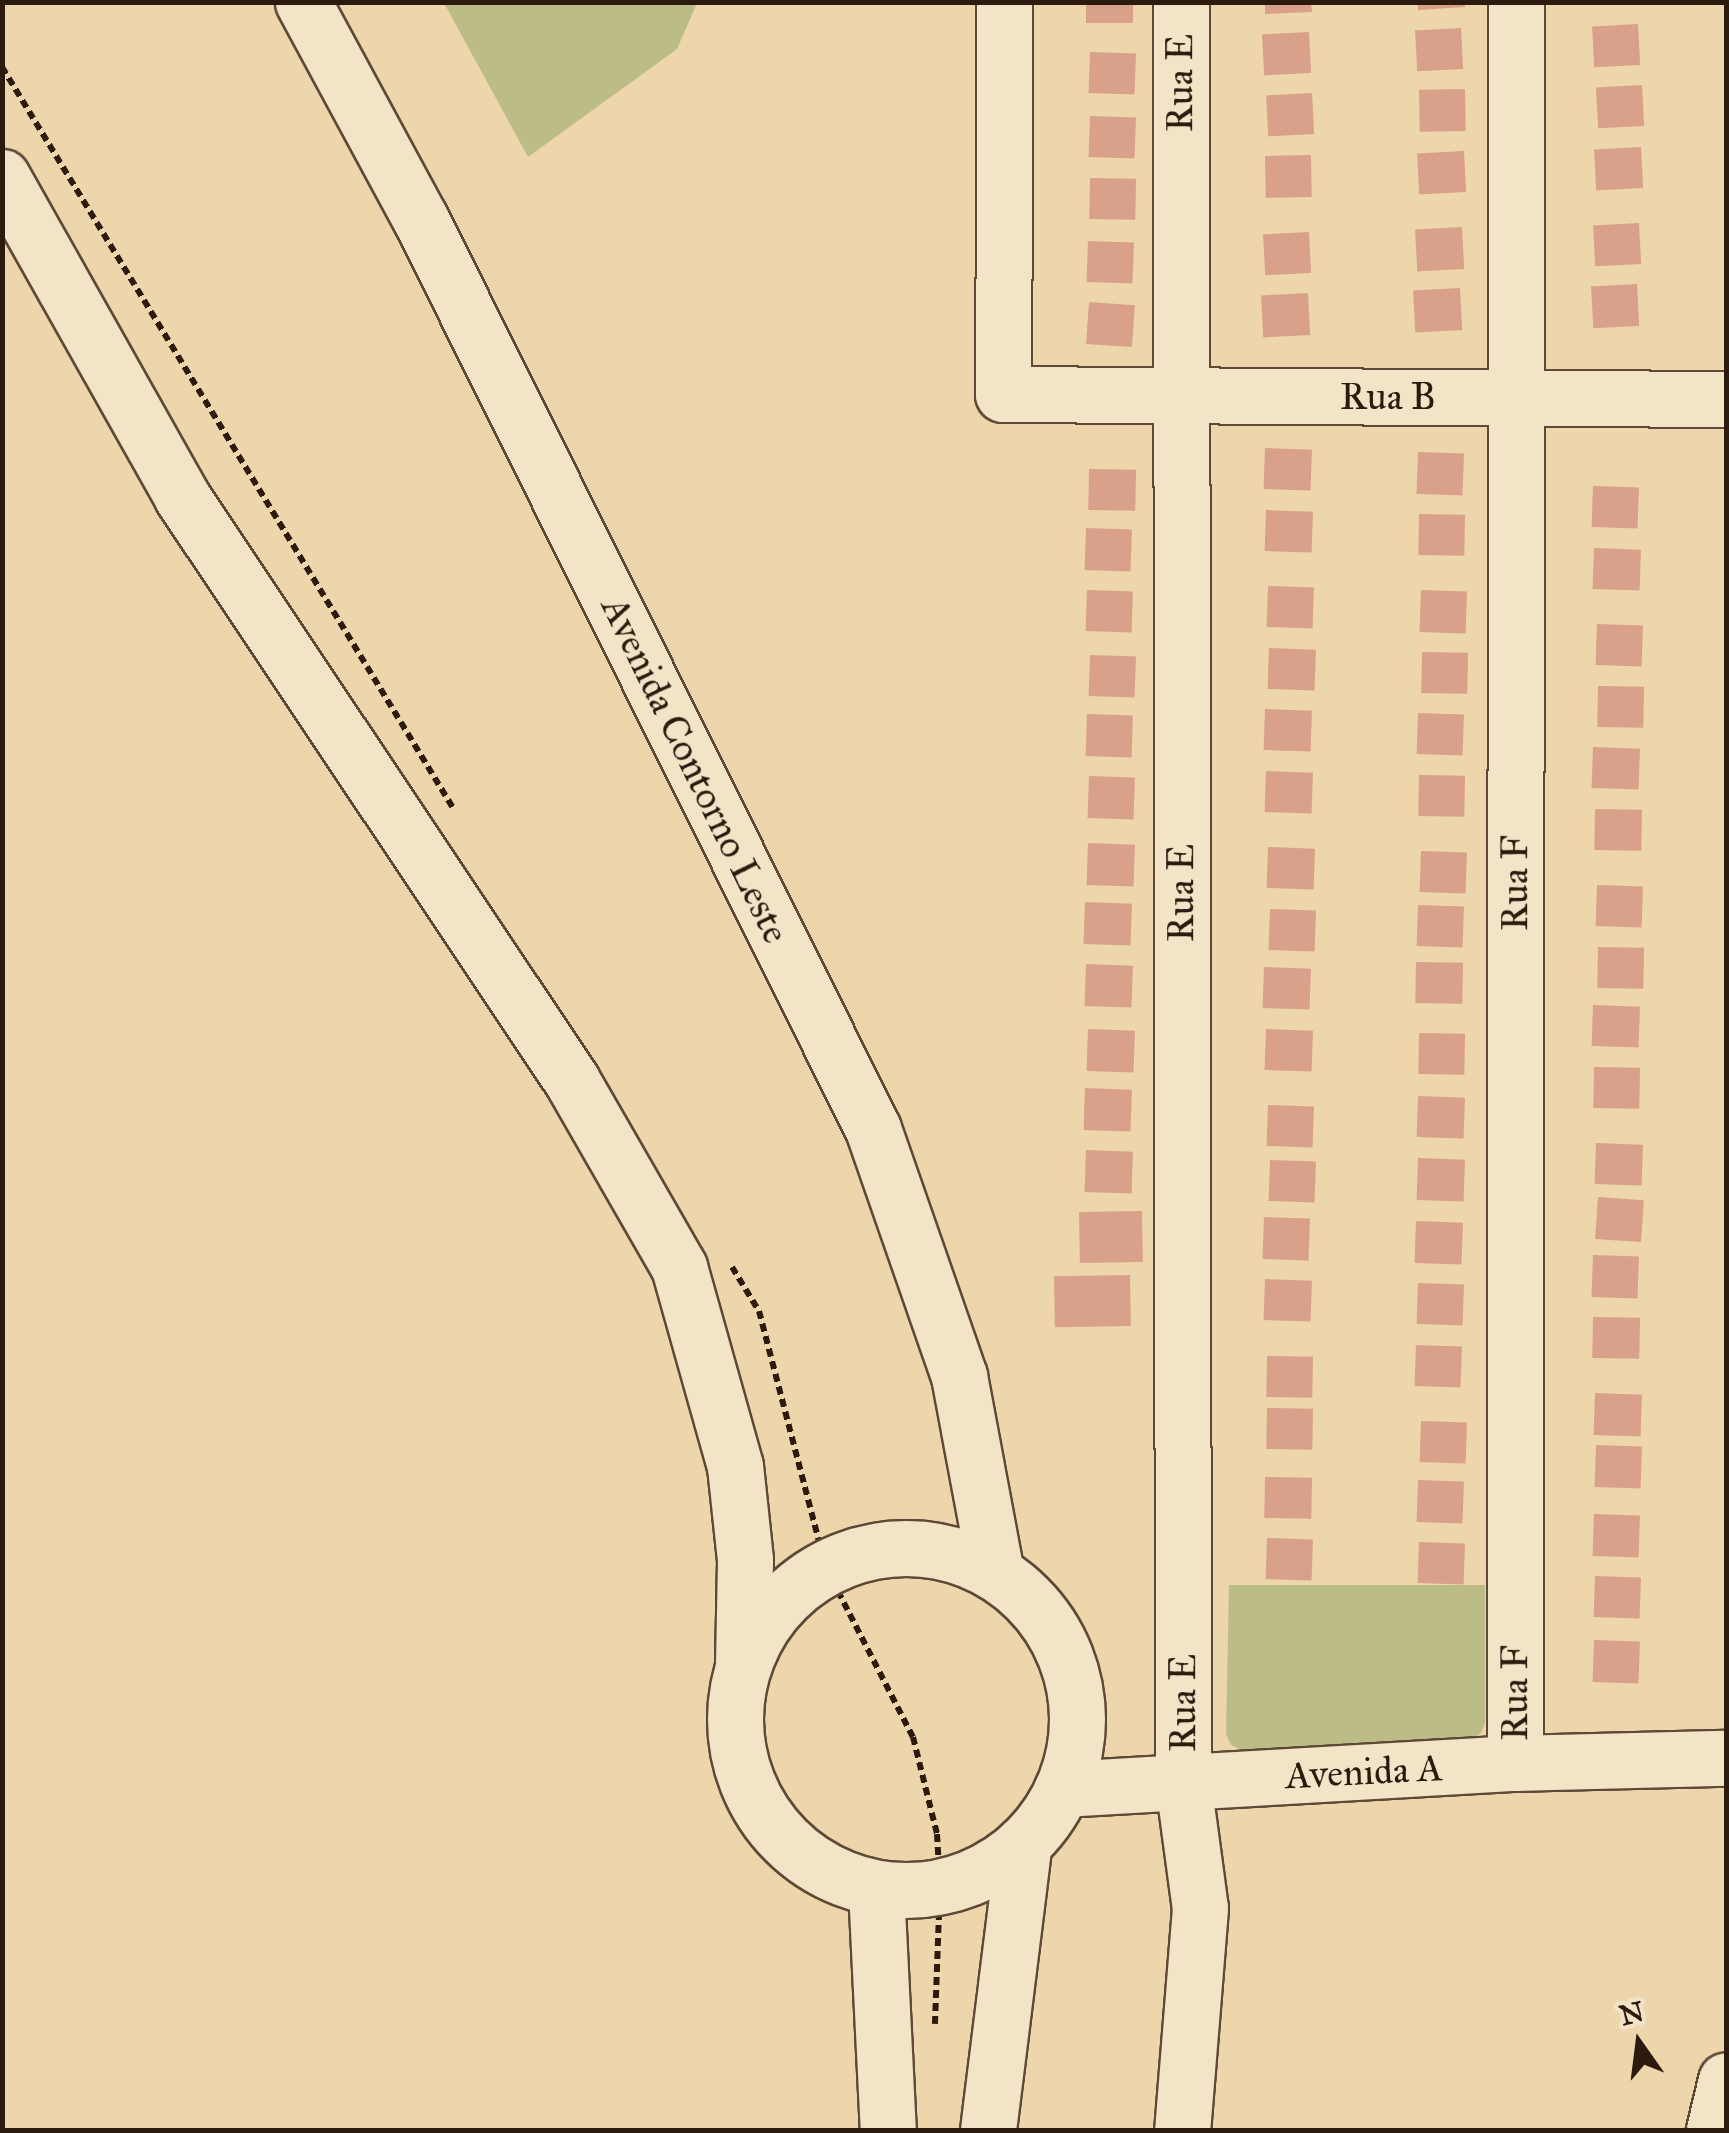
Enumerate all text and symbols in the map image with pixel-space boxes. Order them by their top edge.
street label: Rua E [1157,34,1203,132]
street label: Rua B [1340,374,1436,420]
street label: Avenida Contorno Leste [591,589,799,951]
street label: Rua F [1492,835,1538,931]
street label: Rua E [1158,844,1204,942]
street label: Rua F [1492,1645,1538,1741]
street label: Rua E [1160,1654,1206,1752]
street label: Avenida A [1284,1745,1444,1799]
north arrow [1589,1993,1689,2093]
text: N [1616,1994,1647,2033]

